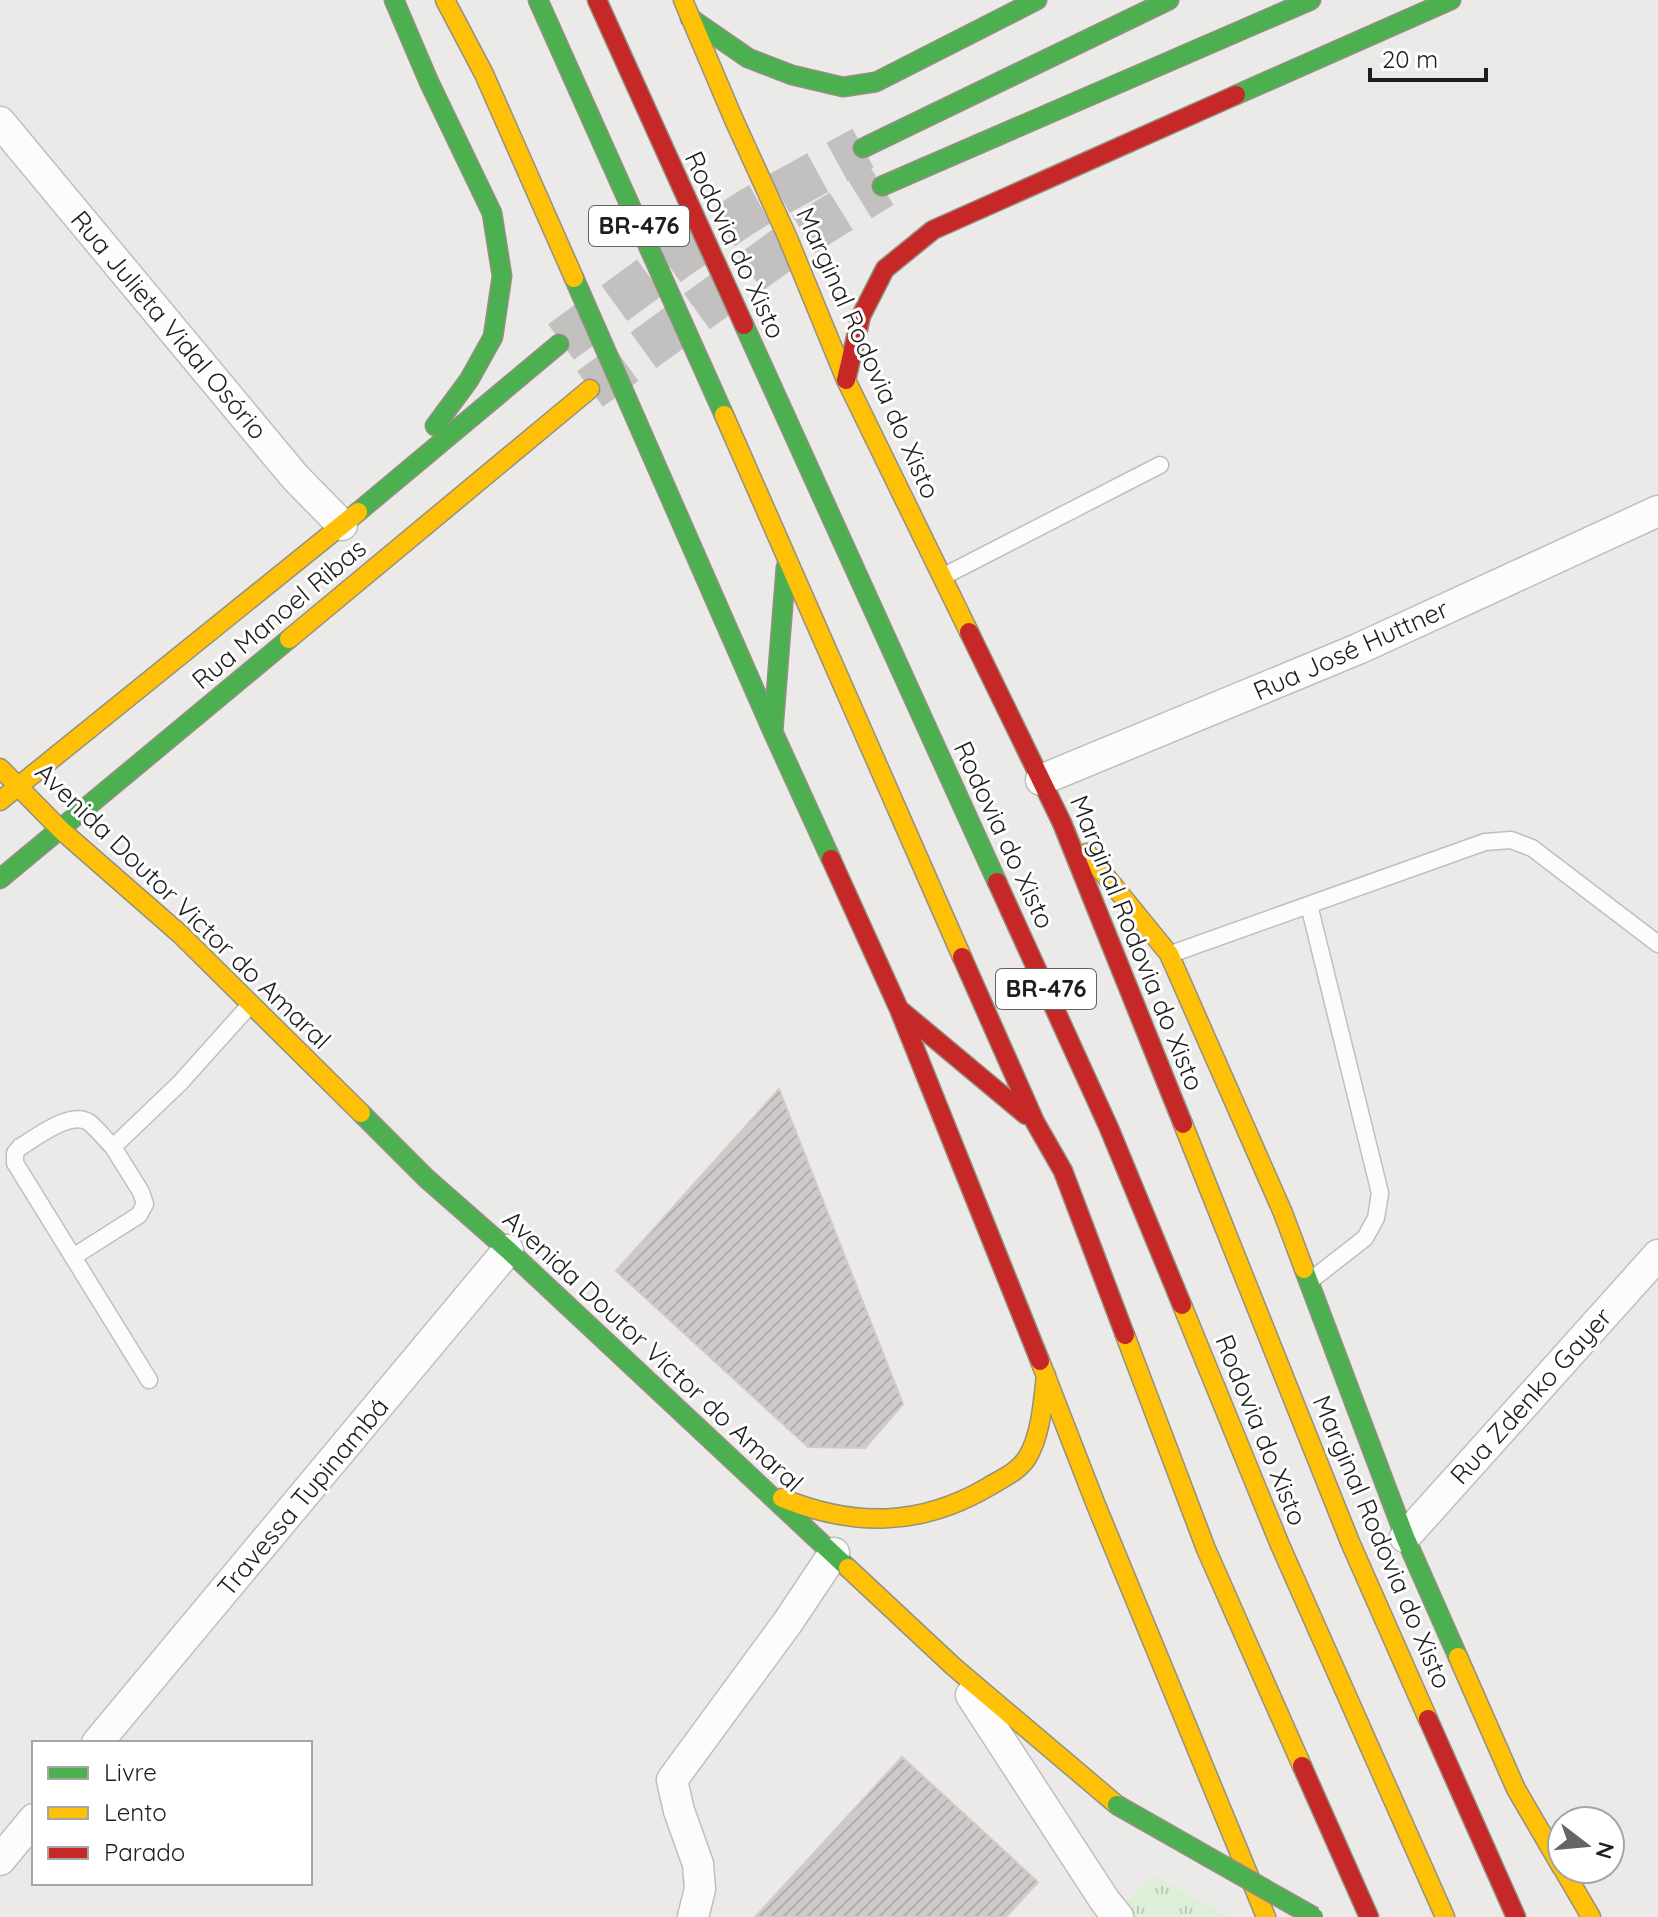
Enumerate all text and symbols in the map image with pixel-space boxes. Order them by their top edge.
scale bar [1370,32,1486,82]
text: 20 m [1382,44,1438,74]
street label: Rodovia do Xisto [678,146,793,344]
street label: Marginal Rodovia do Xisto [789,202,948,504]
street label: Rua Julieta Vidal Osório [64,203,275,446]
road number: BR-476 [589,206,689,246]
street label: Rua Manoel Ribas [185,531,373,696]
street label: Rua José Huttner [1248,592,1454,707]
street label: Rodovia do Xisto [947,736,1062,934]
street label: Avenida Doutor Victor do Amaral [29,755,338,1056]
street label: Marginal Rodovia do Xisto [1063,790,1212,1095]
road number: BR-476 [996,969,1096,1009]
street label: Avenida Doutor Victor do Amaral [496,1203,810,1499]
street label: Rua Zdenko Gayer [1443,1300,1619,1491]
street label: Rodovia do Xisto [1208,1330,1315,1530]
street label: Travessa Tupinambá [210,1390,396,1603]
street label: Marginal Rodovia do Xisto [1306,1390,1459,1693]
legend [32,1741,312,1885]
text: Livre [104,1757,157,1787]
text: Lento [104,1797,167,1827]
north arrow [1546,1805,1626,1885]
text: Parado [104,1837,185,1867]
text: N [1590,1839,1621,1862]

